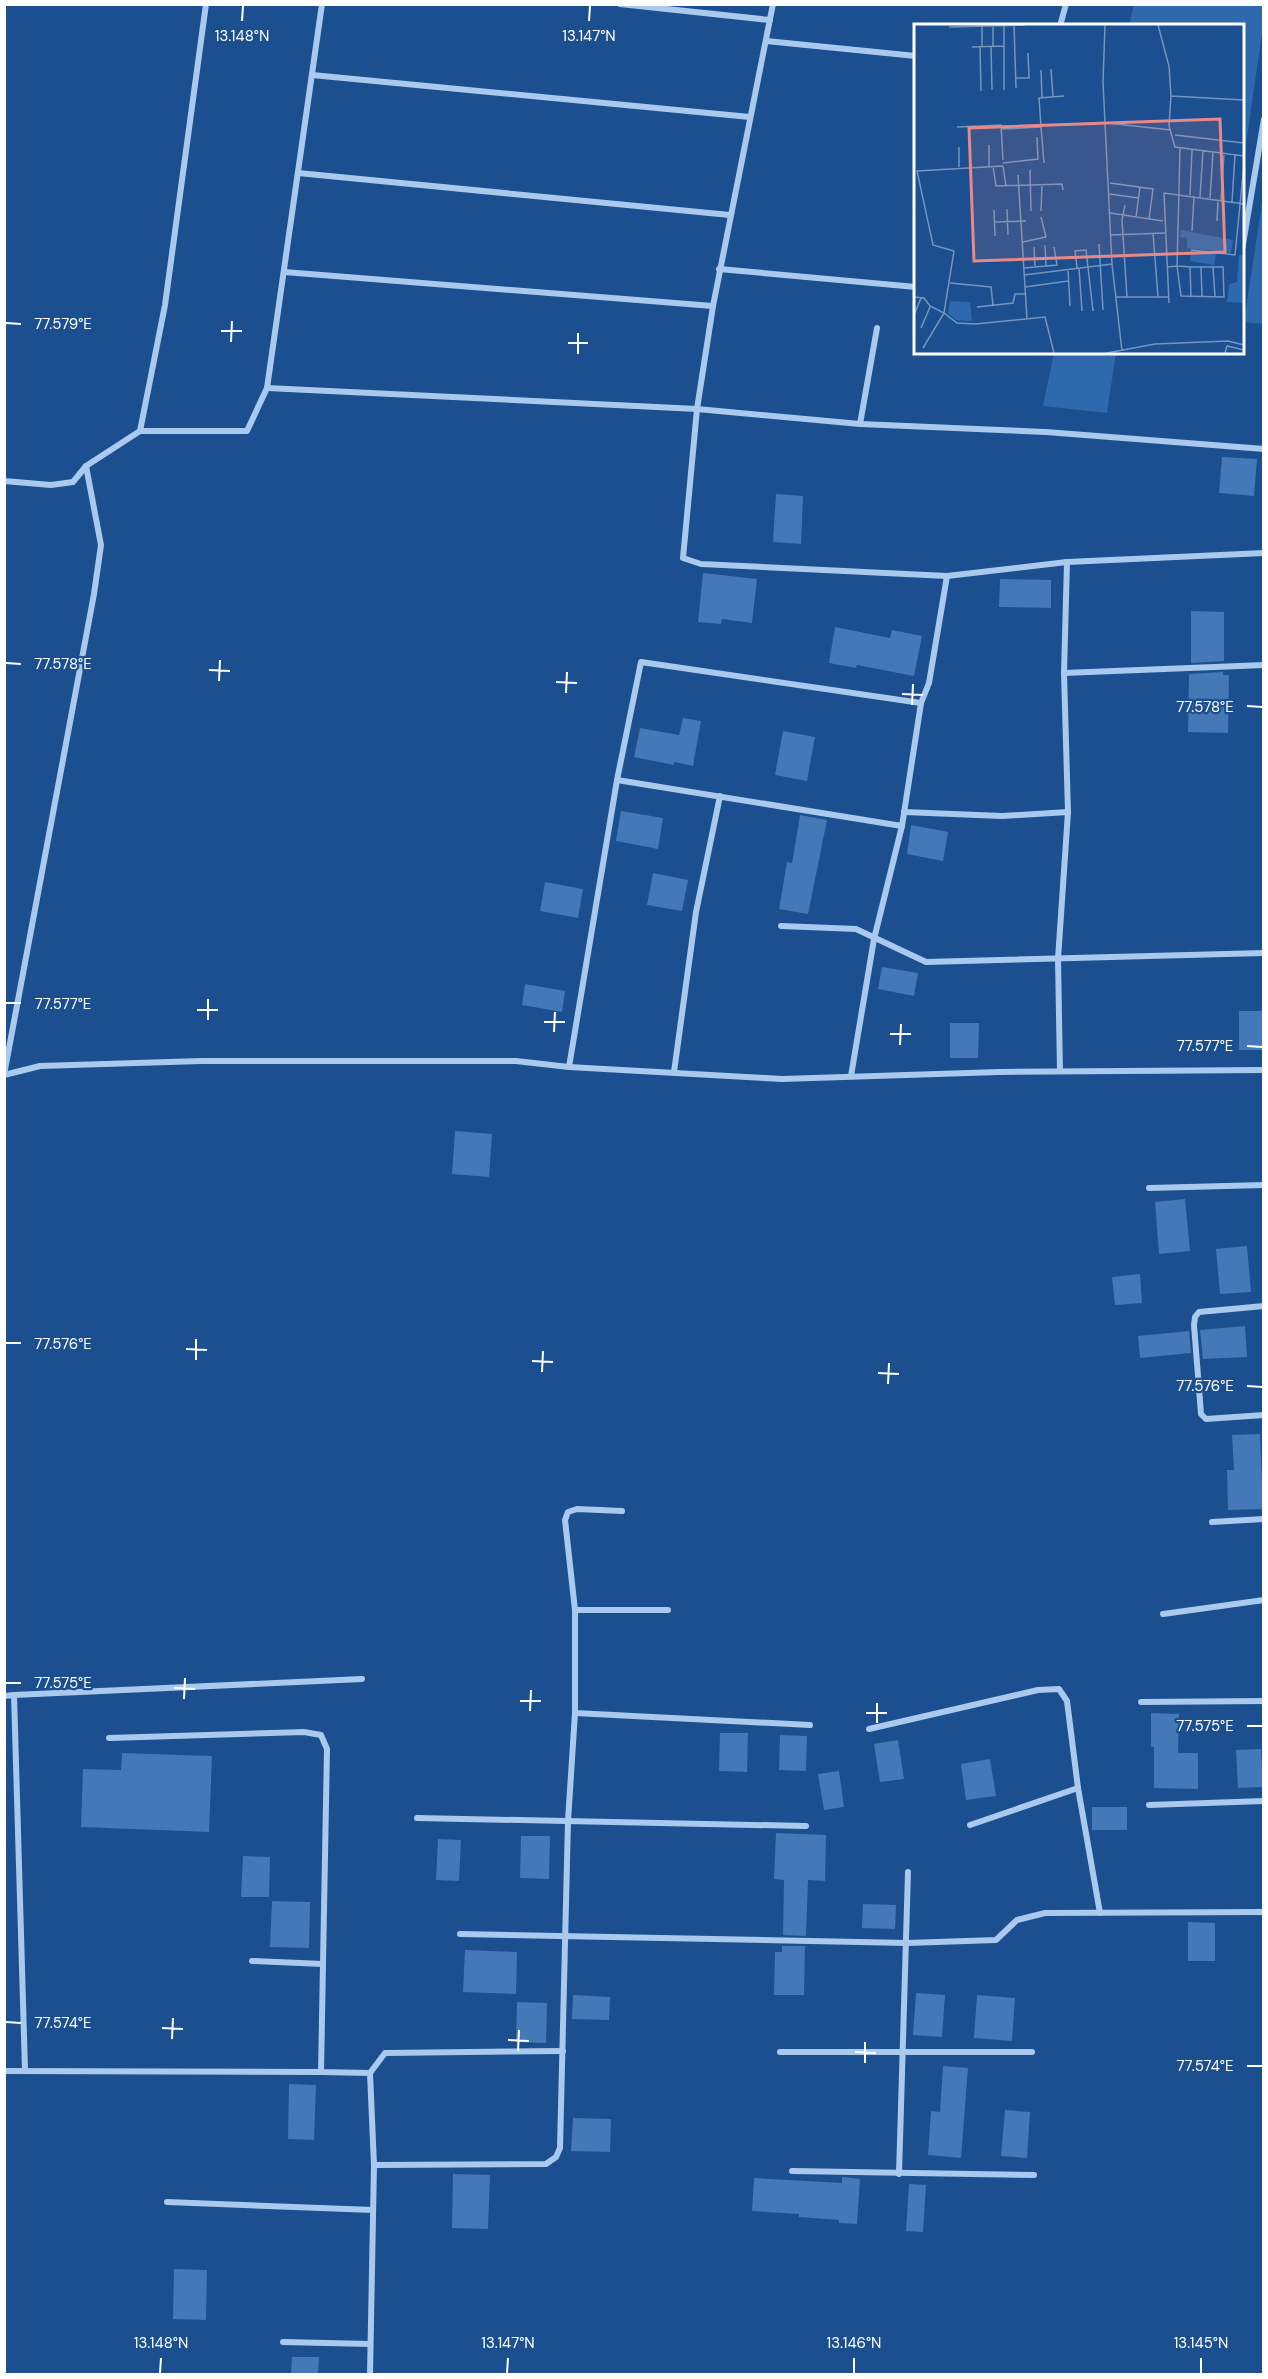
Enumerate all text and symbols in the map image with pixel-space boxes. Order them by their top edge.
inset map [914,24,1244,354]
text: 13.148°N [215,26,269,46]
text: 13.147°N [562,26,616,46]
text: 77.579°E [34,314,92,334]
text: 77.578°E [34,654,92,674]
text: 77.578°E [1176,697,1234,717]
text: 77.577°E [35,994,91,1014]
text: 77.577°E [1177,1036,1233,1056]
text: 77.576°E [34,1334,92,1354]
text: 77.576°E [1176,1376,1234,1396]
text: 77.575°E [34,1673,92,1693]
text: 77.575°E [1176,1716,1234,1736]
text: 77.574°E [35,2013,91,2033]
text: 77.574°E [1177,2056,1233,2076]
text: 13.148°N [134,2333,188,2353]
text: 13.147°N [481,2333,535,2353]
text: 13.146°N [827,2333,881,2353]
text: 13.145°N [1174,2333,1228,2353]

